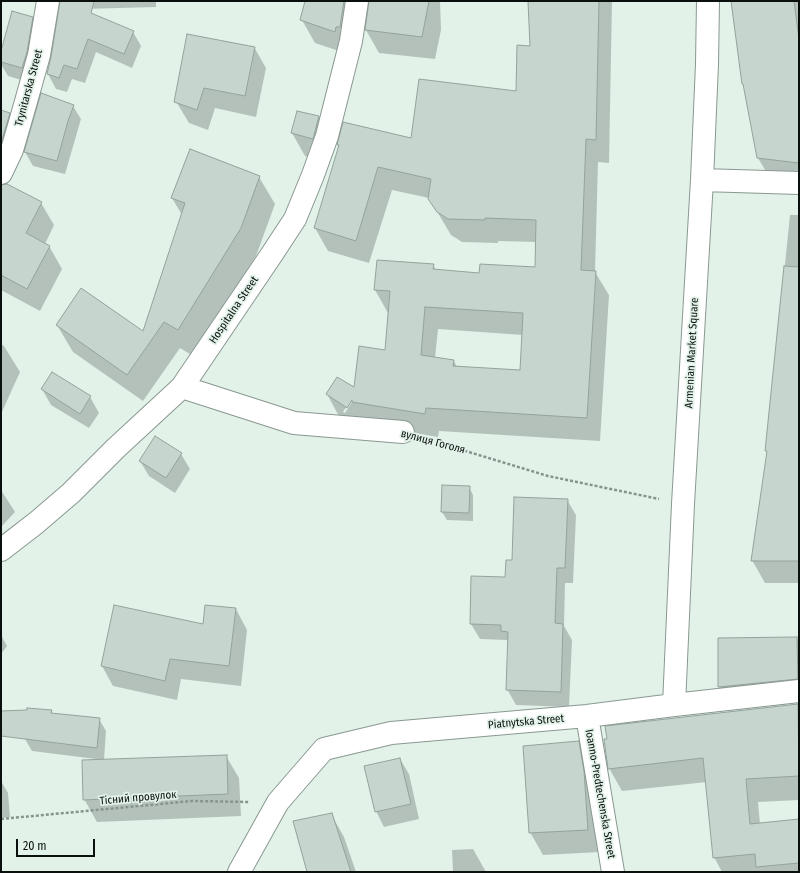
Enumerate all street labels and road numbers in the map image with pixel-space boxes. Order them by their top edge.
street label: Trynitarska Street [12,48,46,128]
street label: Hospitalna Street [207,274,261,346]
street label: Armenian Market Square [683,297,701,409]
street label: вулиця Гоголя [399,427,467,457]
street label: Piatnytska Street [487,712,565,732]
street label: Ioanno-Predtechenska Street [582,728,618,860]
street label: Тісний провулок [99,788,177,808]

